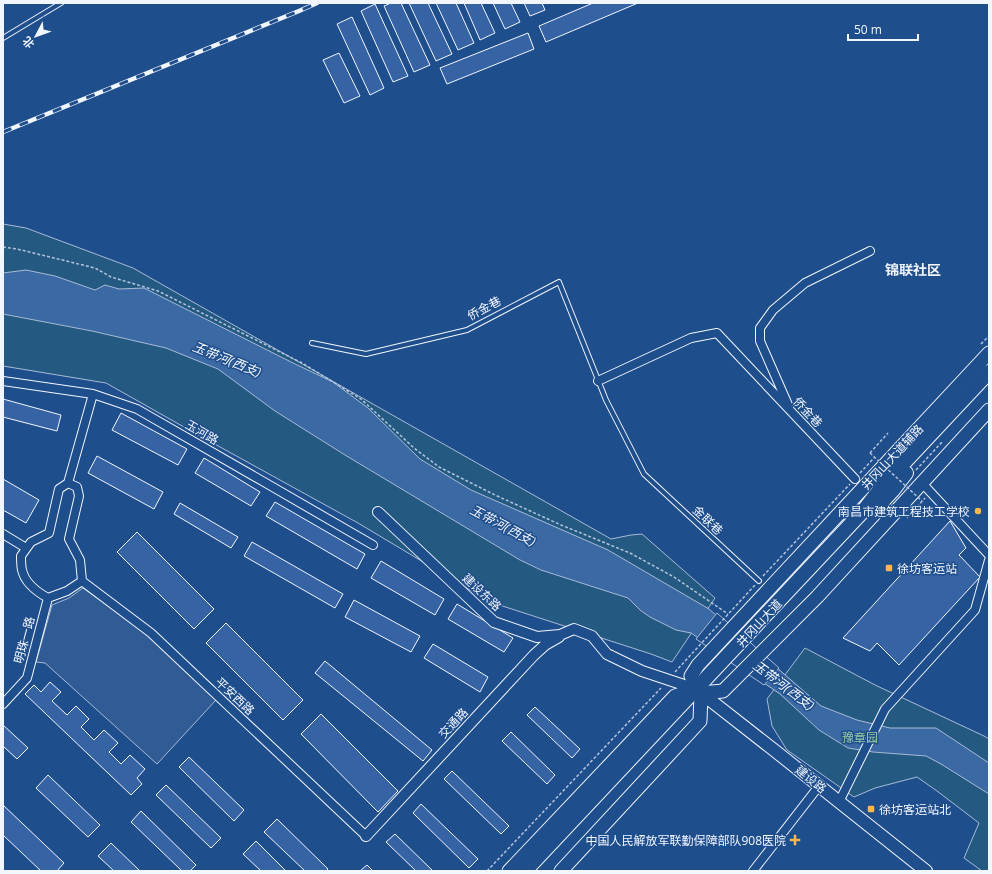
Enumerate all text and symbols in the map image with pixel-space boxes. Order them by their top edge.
north arrow [16,16,56,56]
scale bar [848,16,918,42]
text: 50 m [854,21,882,38]
text: 北 [19,34,37,52]
district label: 锦联社区 [885,260,941,279]
street label: 侨金巷 [464,292,504,324]
water label: 玉带河(西支) [190,337,264,381]
street label: 侨金巷 [790,393,826,431]
street label: 玉河路 [182,416,222,448]
street label: 井冈山大道辅路 [857,420,927,494]
water label: 玉带河(西支) [467,500,539,550]
street label: 金联巷 [689,502,727,538]
place label: 南昌市建筑工程技工学校 [838,503,970,520]
marker: 南昌市建筑工程技工学校 [973,506,983,516]
place label: 徐坊客运站 [897,560,957,577]
marker: 徐坊客运站 [884,563,894,573]
street label: 建设东路 [459,569,505,615]
street label: 井冈山大道 [732,595,786,651]
street label: 明珠一路 [10,615,38,665]
water label: 玉带河(西支) [750,656,819,714]
street label: 平安西路 [212,673,258,719]
street label: 交通路 [435,704,471,742]
park label: 豫章园 [842,729,878,746]
street label: 建设路 [792,761,830,797]
place label: 徐坊客运站北 [879,801,951,818]
marker: 徐坊客运站北 [866,804,876,814]
place label: 中国人民解放军联勤保障部队908医院 [585,832,786,849]
marker: 中国人民解放军联勤保障部队908医院 [789,834,801,846]

